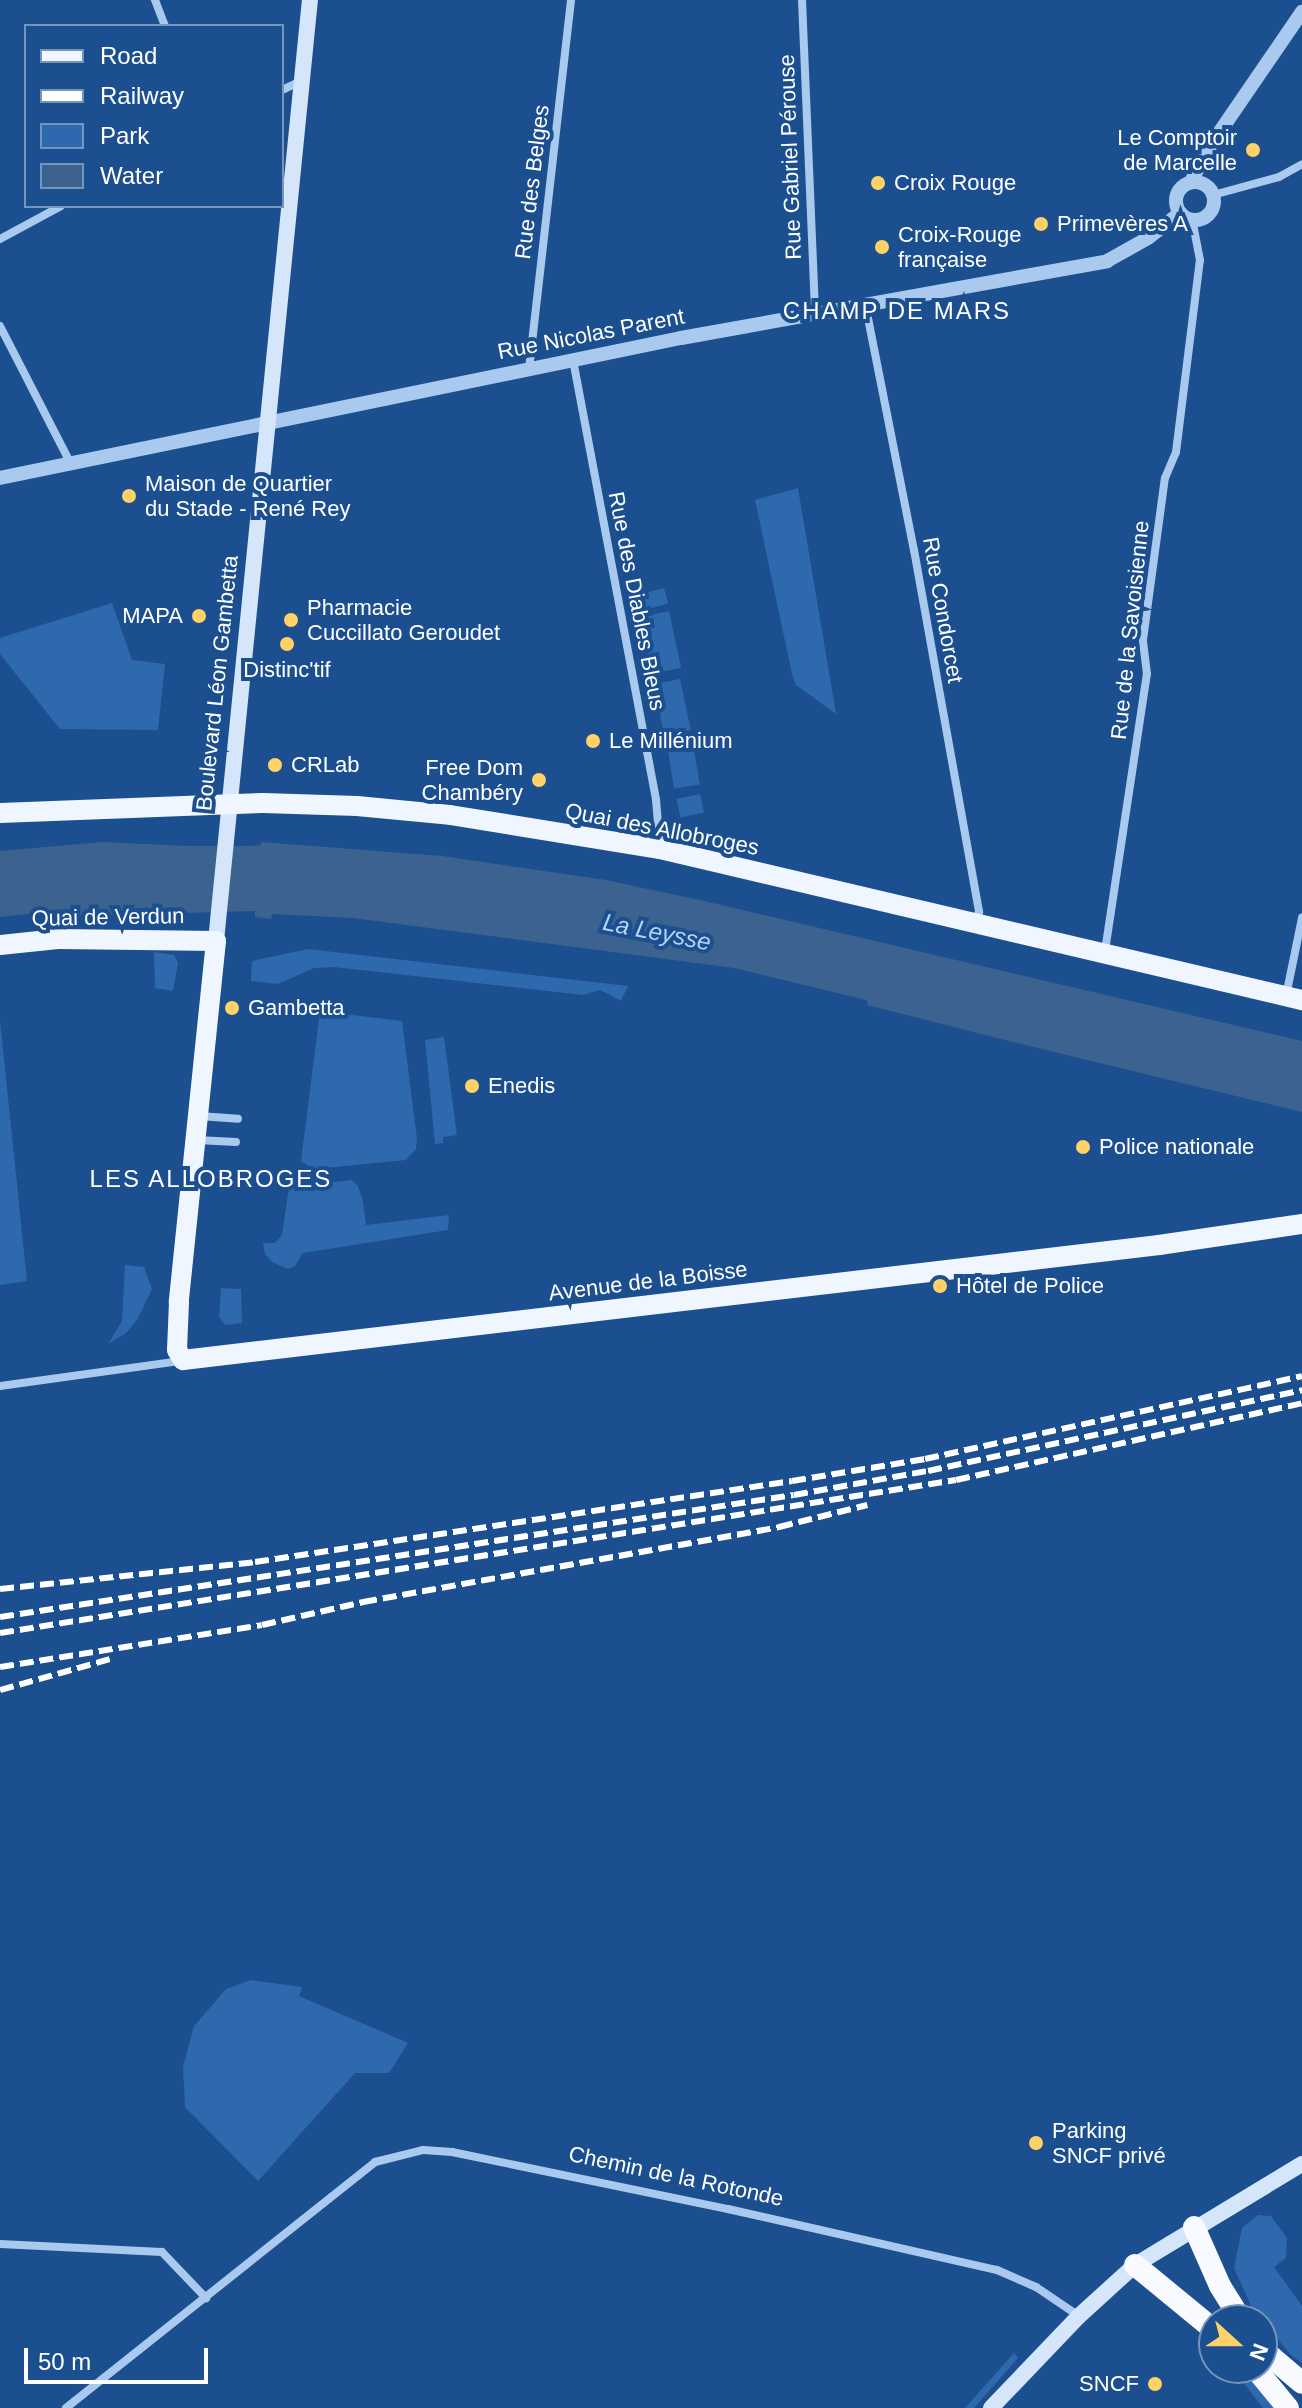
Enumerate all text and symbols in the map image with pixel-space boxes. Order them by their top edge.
legend [24,24,284,208]
text: Road [100,42,157,69]
street label: Rue Gabriel Pérouse [773,54,807,260]
text: Railway [100,82,184,109]
street label: Rue des Belges [509,103,555,261]
text: Park [100,122,149,149]
place label: Le Comptoir de Marcelle [1117,124,1237,176]
marker: Le Comptoir de Marcelle [1244,141,1262,159]
text: Water [100,162,163,189]
place label: Croix Rouge [894,170,1016,196]
marker: Croix Rouge [869,174,887,192]
place label: Primevères A [1057,211,1189,237]
marker: Primevères A [1032,215,1050,233]
place label: Croix-Rouge française [898,221,1021,272]
marker: Croix-Rouge française [873,238,891,256]
district label: CHAMP DE MARS [783,297,1011,325]
street label: Rue Nicolas Parent [495,303,687,365]
place label: Maison de Quartier du Stade - René Rey [145,470,350,522]
marker: Maison de Quartier du Stade - René Rey [120,487,138,505]
street label: Rue des Diables Bleus [603,489,671,713]
street label: Rue de la Savoisienne [1105,519,1155,741]
street label: Rue Condorcet [917,535,969,685]
street label: Boulevard Léon Gambetta [190,554,244,812]
place label: Pharmacie Cuccillato Geroudet [307,594,500,646]
place label: MAPA [122,603,183,629]
marker: MAPA [190,607,208,625]
marker: Pharmacie Cuccillato Geroudet [282,611,300,629]
marker: Distinc'tif [278,635,296,653]
place label: Distinc'tif [243,657,331,683]
place label: Le Millénium [609,728,732,754]
marker: Le Millénium [584,732,602,750]
place label: CRLab [291,752,359,778]
place label: Free Dom Chambéry [422,754,523,806]
marker: CRLab [266,756,284,774]
marker: Free Dom Chambéry [530,771,548,789]
street label: Quai des Allobroges [562,797,762,861]
street label: Quai de Verdun [31,902,185,932]
water label: La Leysse [601,907,713,957]
place label: Gambetta [248,995,345,1021]
marker: Gambetta [223,999,241,1017]
place label: Enedis [488,1073,555,1099]
marker: Enedis [463,1077,481,1095]
place label: Police nationale [1099,1134,1254,1160]
marker: Police nationale [1074,1138,1092,1156]
district label: LES ALLOBROGES [89,1165,333,1193]
street label: Avenue de la Boisse [547,1256,749,1306]
place label: Hôtel de Police [956,1273,1104,1299]
marker: Hôtel de Police [931,1277,949,1295]
place label: Parking SNCF privé [1052,2117,1166,2168]
marker: Parking SNCF privé [1027,2134,1045,2152]
street label: Chemin de la Rotonde [566,2140,786,2212]
north arrow [1198,2304,1278,2384]
scale bar [28,2332,212,2382]
text: N [1244,2340,1274,2364]
text: 50 m [38,2348,91,2375]
place label: SNCF [1079,2371,1139,2397]
marker: SNCF [1146,2375,1164,2393]

